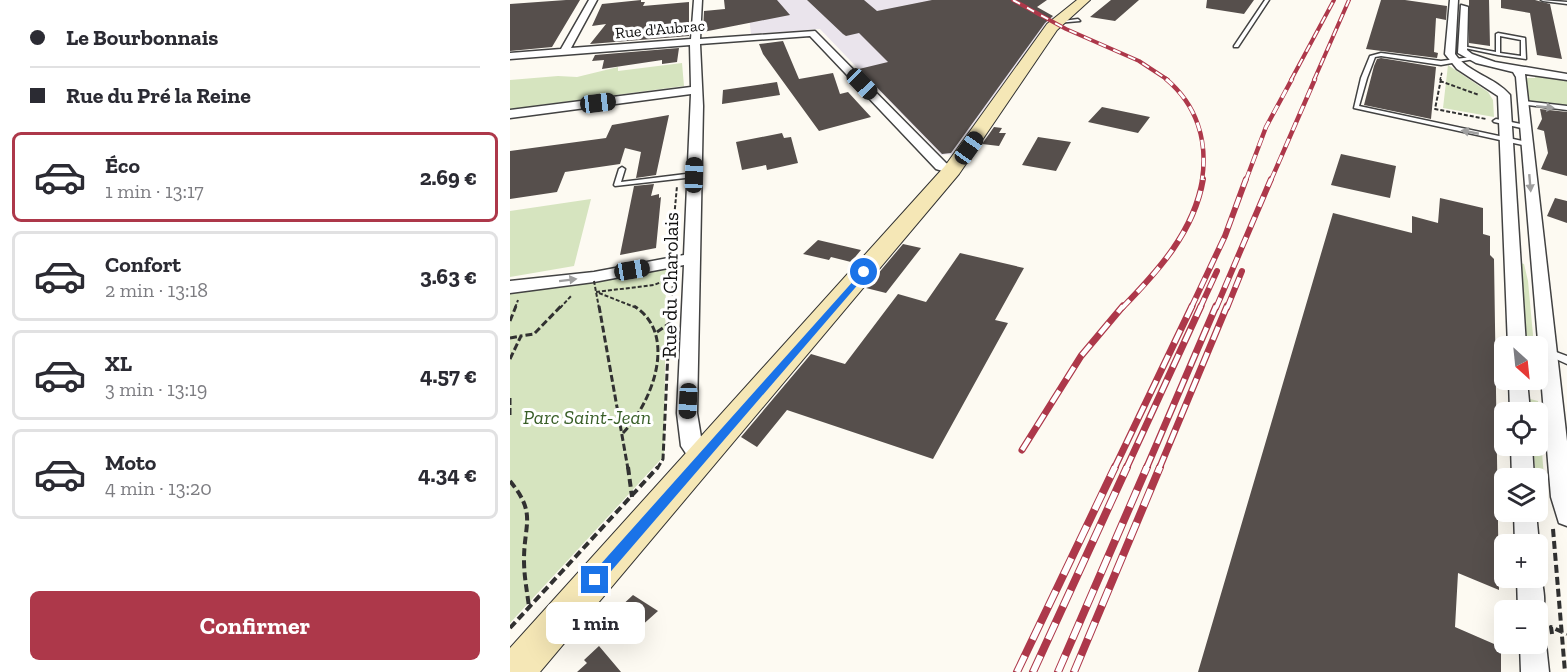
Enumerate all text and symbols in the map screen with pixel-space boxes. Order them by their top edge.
street label: Rue d'Aubrac [614,16,706,42]
text: Le Bourbonnais [66,24,218,51]
car [843,65,881,103]
text: Rue du Pré la Reine [66,82,251,109]
car [579,92,617,114]
one-way arrow [1535,102,1554,111]
one-way arrow [1460,127,1479,136]
car [951,128,987,168]
icon: car [33,150,87,204]
text: Éco [105,152,140,179]
car [684,157,704,193]
text: 2.69 € [420,164,477,191]
one-way arrow [1525,173,1535,192]
text: 1 min · 13:17 [105,179,204,203]
street label: Rue du Charolais [657,212,683,358]
icon: car [33,249,87,303]
text: Confort [105,251,181,278]
car [613,258,651,282]
route start [850,258,877,285]
text: 3.63 € [420,263,477,290]
one-way arrow [559,275,578,285]
text: 2 min · 13:18 [105,278,208,302]
north arrow [1494,336,1548,390]
map controls [1494,336,1548,654]
icon: car [33,348,87,402]
text: XL [105,350,132,377]
text: 4.57 € [420,362,477,389]
text: 3 min · 13:19 [105,377,207,401]
car [678,383,698,419]
button: locate [1494,402,1548,456]
park label: Parc Saint-Jean [523,405,651,429]
icon: car [33,447,87,501]
text: Moto [105,449,156,476]
text: 4.34 € [418,461,477,488]
button: layers [1494,468,1548,522]
text: 4 min · 13:20 [105,476,212,500]
button: + [1494,534,1548,588]
route end [581,566,608,593]
button: Confirmer [30,591,480,660]
button: − [1494,600,1548,654]
callout: 1 min [546,601,644,643]
text: 1 min [572,611,619,635]

